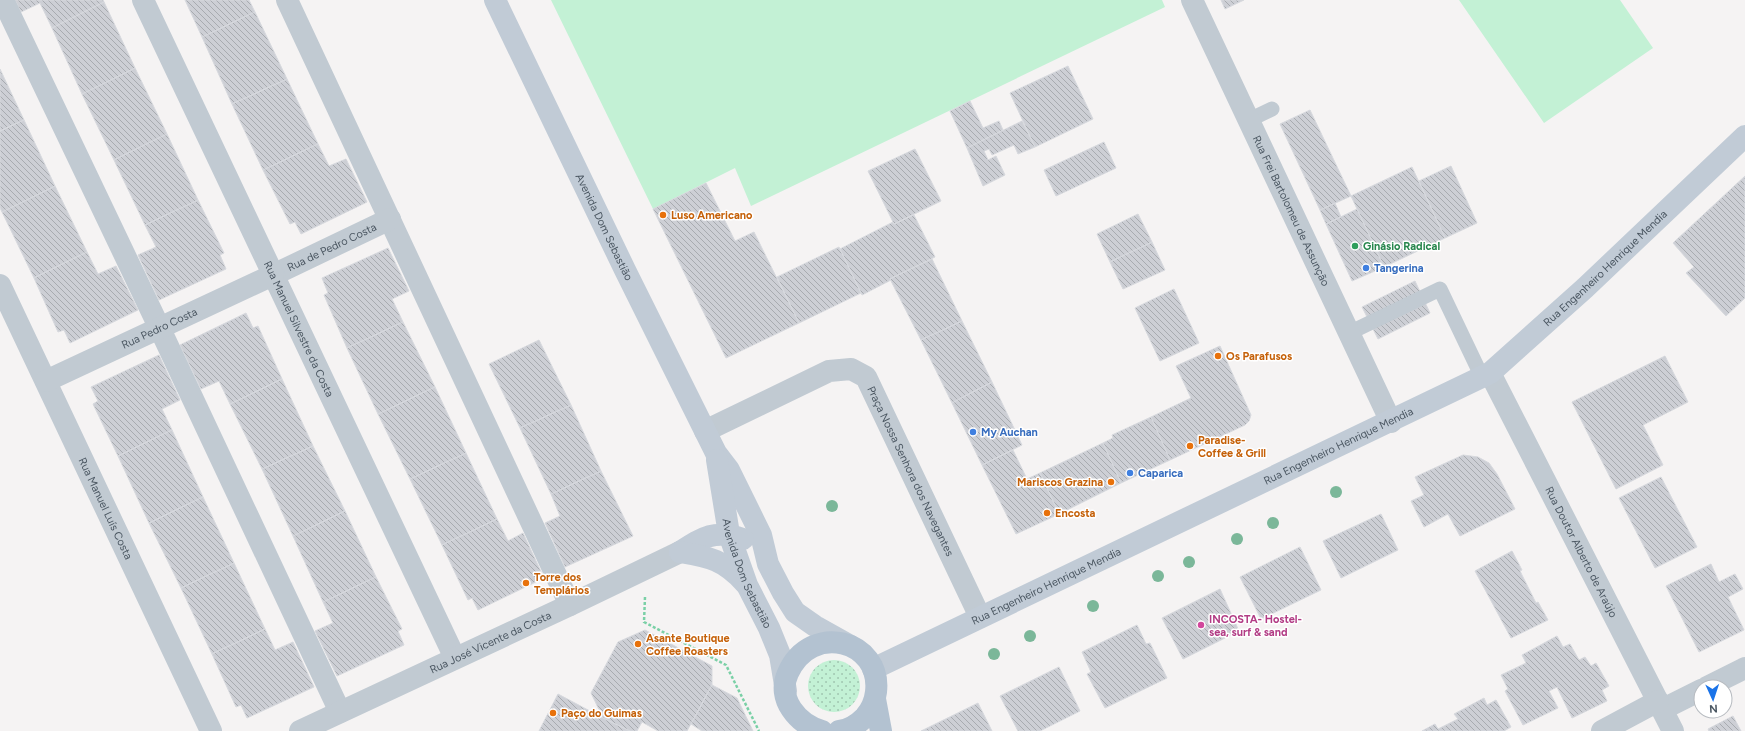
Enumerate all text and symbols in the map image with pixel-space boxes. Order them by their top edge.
street label: Rua Frei Bartolomeu de Assunção [1250,133,1332,288]
street label: Avenida Dom Sebastião [573,171,636,283]
street label: Rua Engenheiro Henrique Mendia [1540,207,1669,329]
place label: Luso Americano [671,209,753,222]
marker: Luso Americano [658,210,668,220]
street label: Rua de Pedro Costa [285,220,378,274]
place label: Ginásio Radical [1363,240,1440,253]
marker: Ginásio Radical [1350,241,1360,251]
street label: Rua Manuel Silvestre da Costa [261,259,337,399]
place label: Tangerina [1374,262,1424,275]
marker: Tangerina [1361,263,1371,273]
street label: Rua Pedro Costa [119,305,199,351]
place label: Os Parafusos [1226,350,1292,363]
marker: Os Parafusos [1213,351,1223,361]
street label: Praça Nossa Senhora dos Navegantes [865,384,957,558]
street label: Rua Engenheiro Henrique Mendia [1261,404,1415,487]
place label: My Auchan [981,426,1038,439]
marker: My Auchan [968,427,978,437]
place label: Paradise- Coffee & Grill [1198,434,1266,460]
marker: Paradise- Coffee & Grill [1185,441,1195,451]
street label: Rua Manuel Luís Costa [76,455,135,561]
place label: Caparica [1138,467,1183,480]
marker: Caparica [1125,468,1135,478]
place label: Mariscos Grazina [1017,476,1103,489]
marker: Mariscos Grazina [1106,477,1116,487]
street label: Rua Doutor Alberto de Araújo [1543,484,1620,620]
place label: Encosta [1055,507,1096,520]
marker: Encosta [1042,508,1052,518]
street label: Avenida Dom Sebastião [720,518,774,630]
street label: Rua Engenheiro Henrique Mendia [969,545,1123,627]
place label: Torre dos Templários [534,571,589,597]
marker: Torre dos Templários [521,578,531,588]
street label: Rua José Vicente da Costa [428,608,553,676]
place label: INCOSTA- Hostel- sea, surf & sand [1209,613,1302,639]
marker: INCOSTA- Hostel- sea, surf & sand [1196,620,1206,630]
place label: Asante Boutique Coffee Roasters [646,632,730,658]
marker: Asante Boutique Coffee Roasters [633,639,643,649]
north arrow [1693,679,1733,719]
text: N [1709,702,1718,715]
place label: Paço do Guimas [561,707,642,720]
marker: Paço do Guimas [548,708,558,718]

